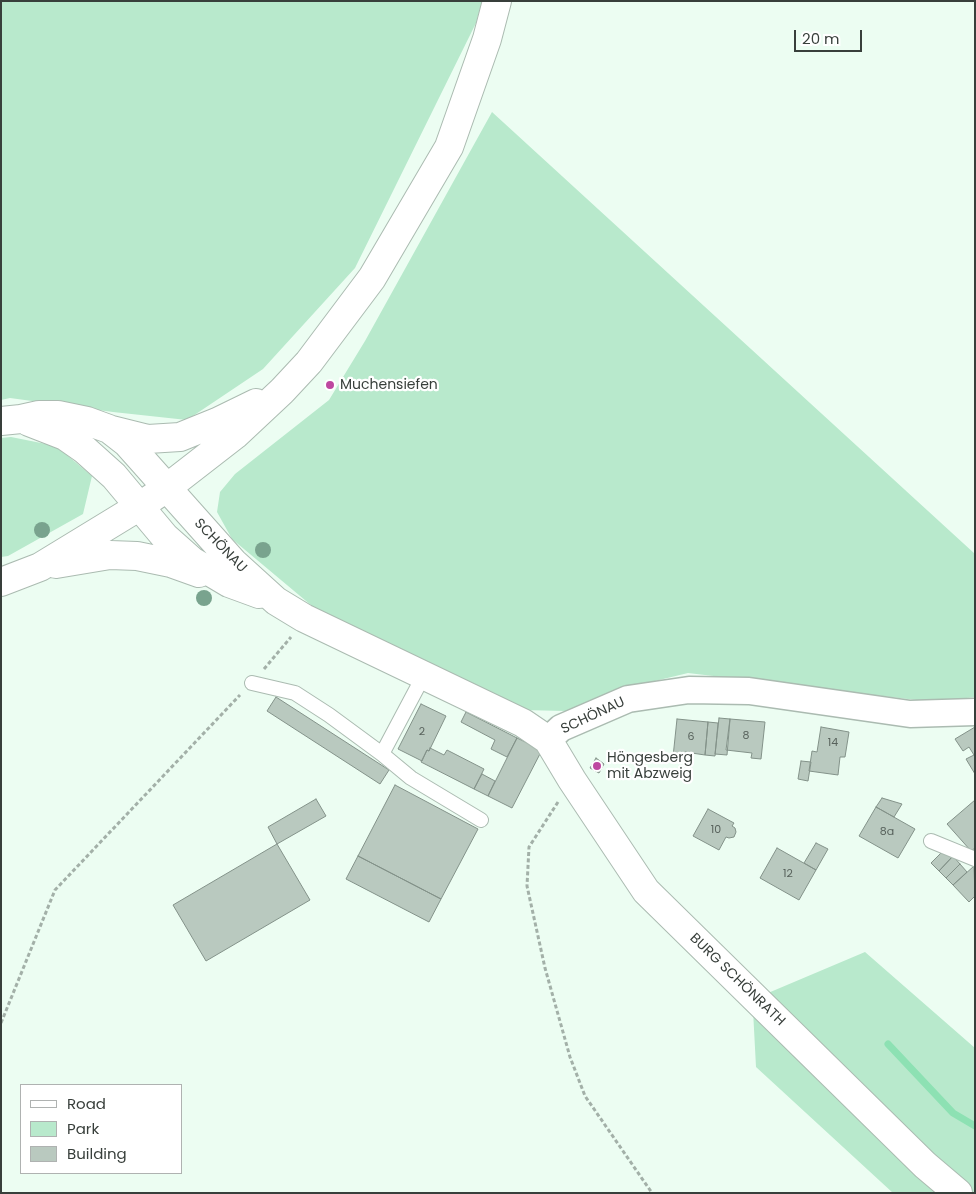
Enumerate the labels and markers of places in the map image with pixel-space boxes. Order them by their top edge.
place label: Muchensiefen [340,377,438,393]
marker: Muchensiefen [324,379,336,391]
place label: Höngesberg mit Abzweig [607,750,693,782]
marker: Höngesberg mit Abzweig [591,760,603,772]

